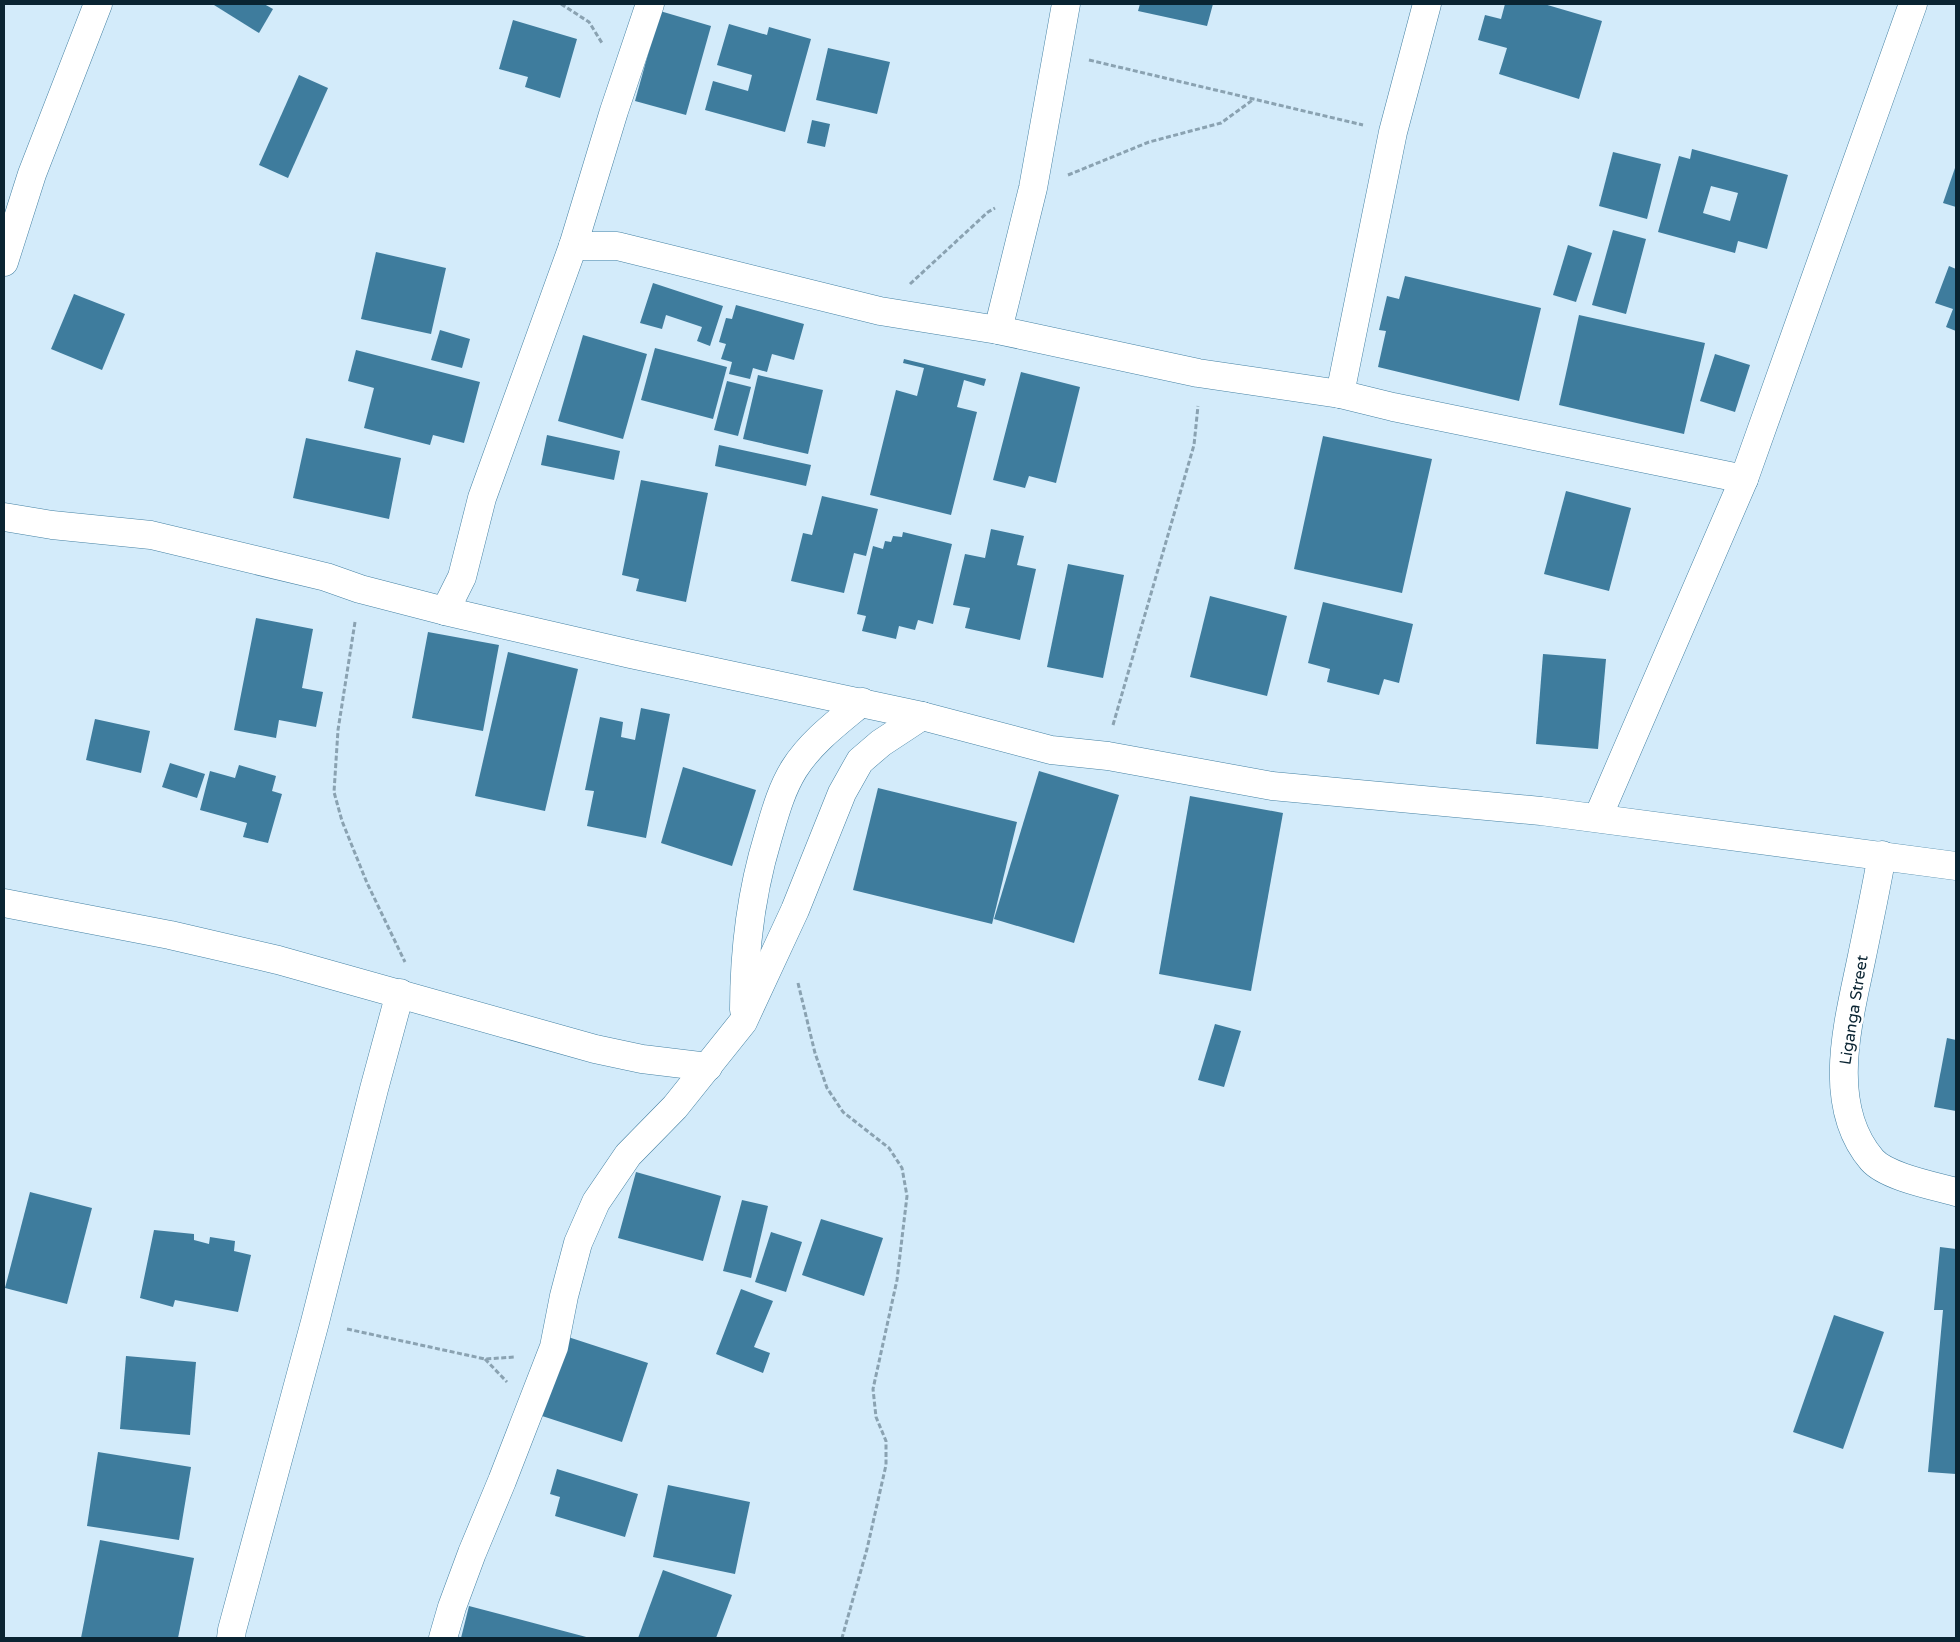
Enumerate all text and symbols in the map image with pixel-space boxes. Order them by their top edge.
street label: Liganga Street [1835,954,1873,1066]

